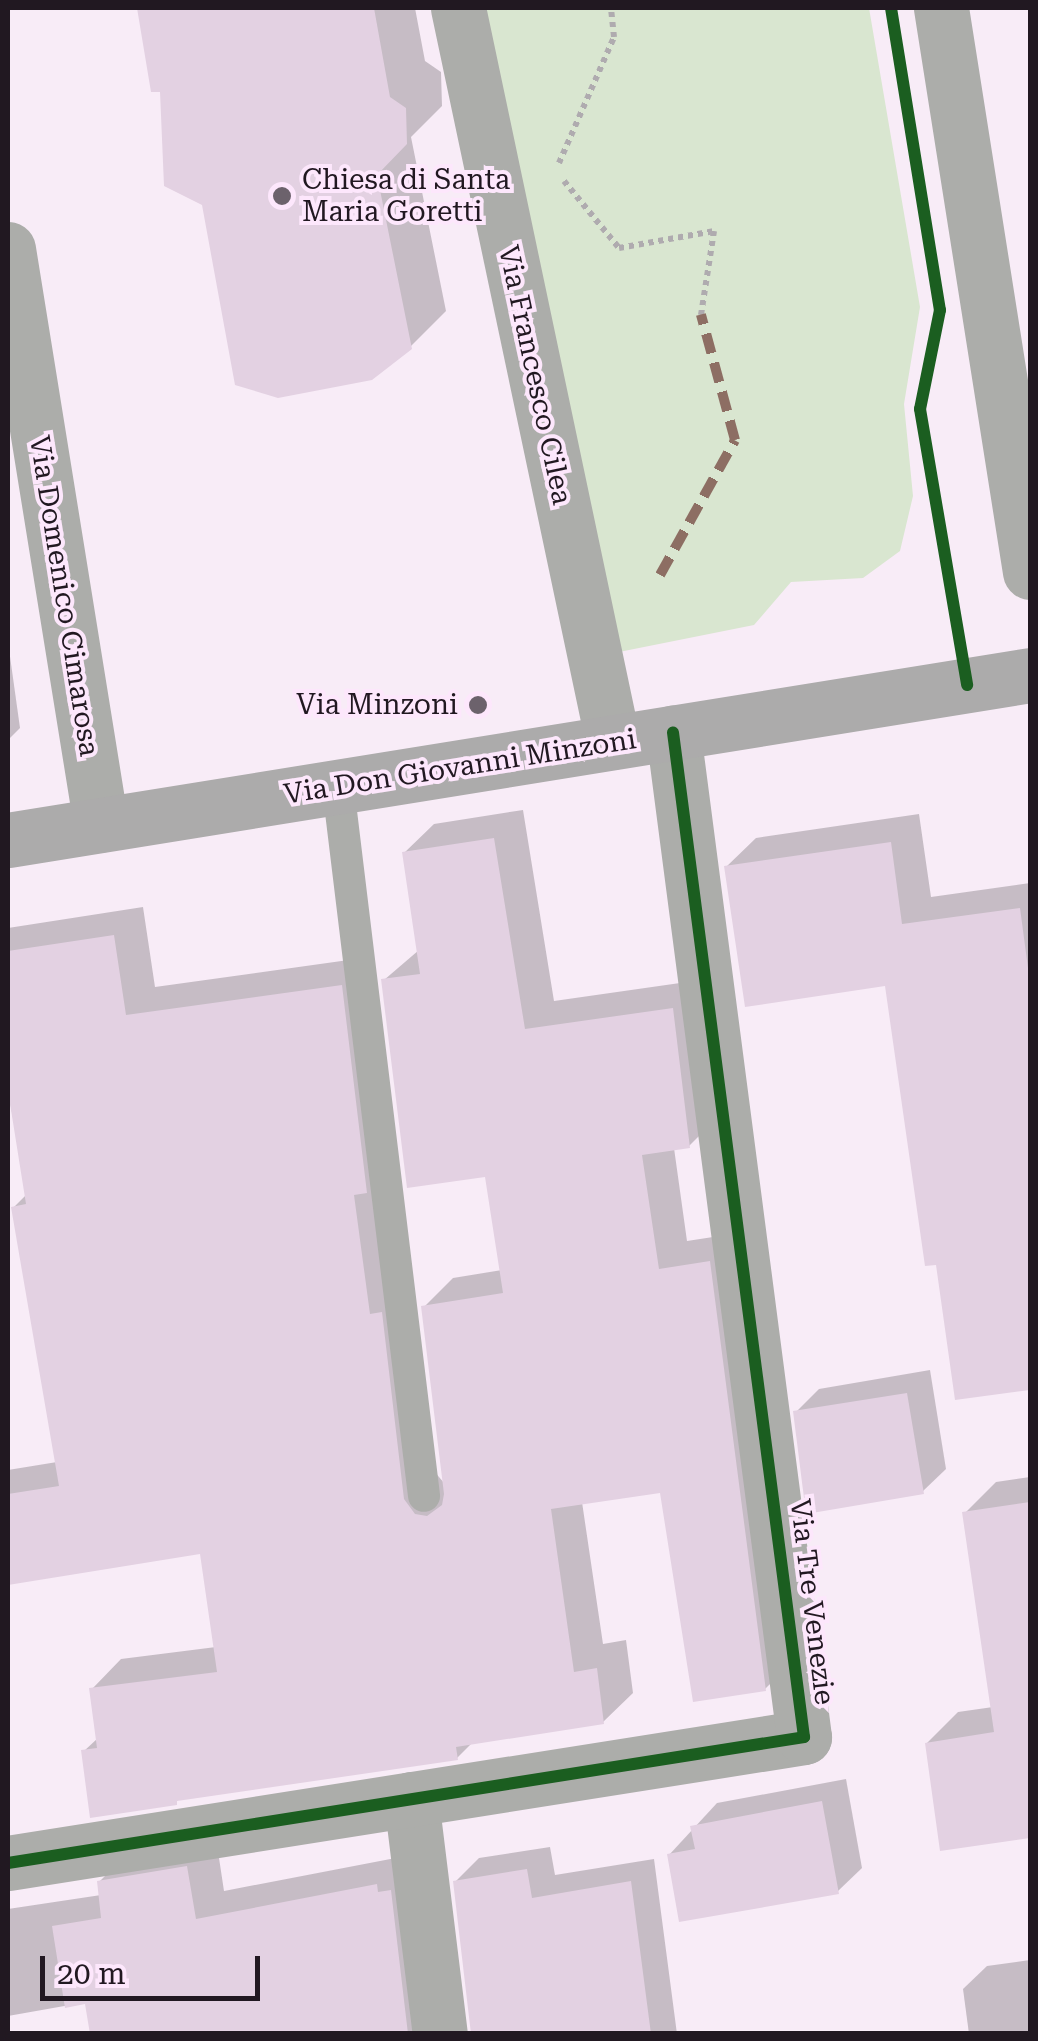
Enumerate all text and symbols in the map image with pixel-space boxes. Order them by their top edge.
place label: Chiesa di Santa Maria Goretti [302,163,510,229]
marker: Chiesa di Santa Maria Goretti [271,185,293,207]
street label: Via Francesco Cilea [491,242,579,508]
street label: Via Domenico Cimarosa [22,433,106,759]
place label: Via Minzoni [296,688,458,722]
marker: Via Minzoni [467,694,489,716]
street label: Via Don Giovanni Minzoni [282,723,638,811]
street label: Via Tre Venezie [783,1497,841,1707]
scale bar [45,1936,265,1998]
text: 20 m [57,1956,126,1991]

